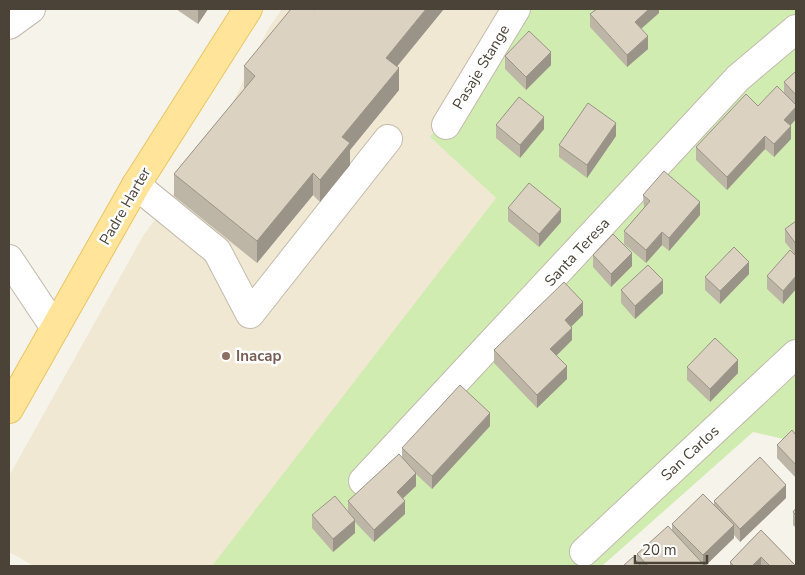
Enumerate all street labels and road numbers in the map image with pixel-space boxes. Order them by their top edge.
street label: Pasaje Stange [448,21,514,113]
street label: Padre Harter [95,163,156,249]
street label: Santa Teresa [540,213,614,291]
street label: San Carlos [657,421,723,485]

